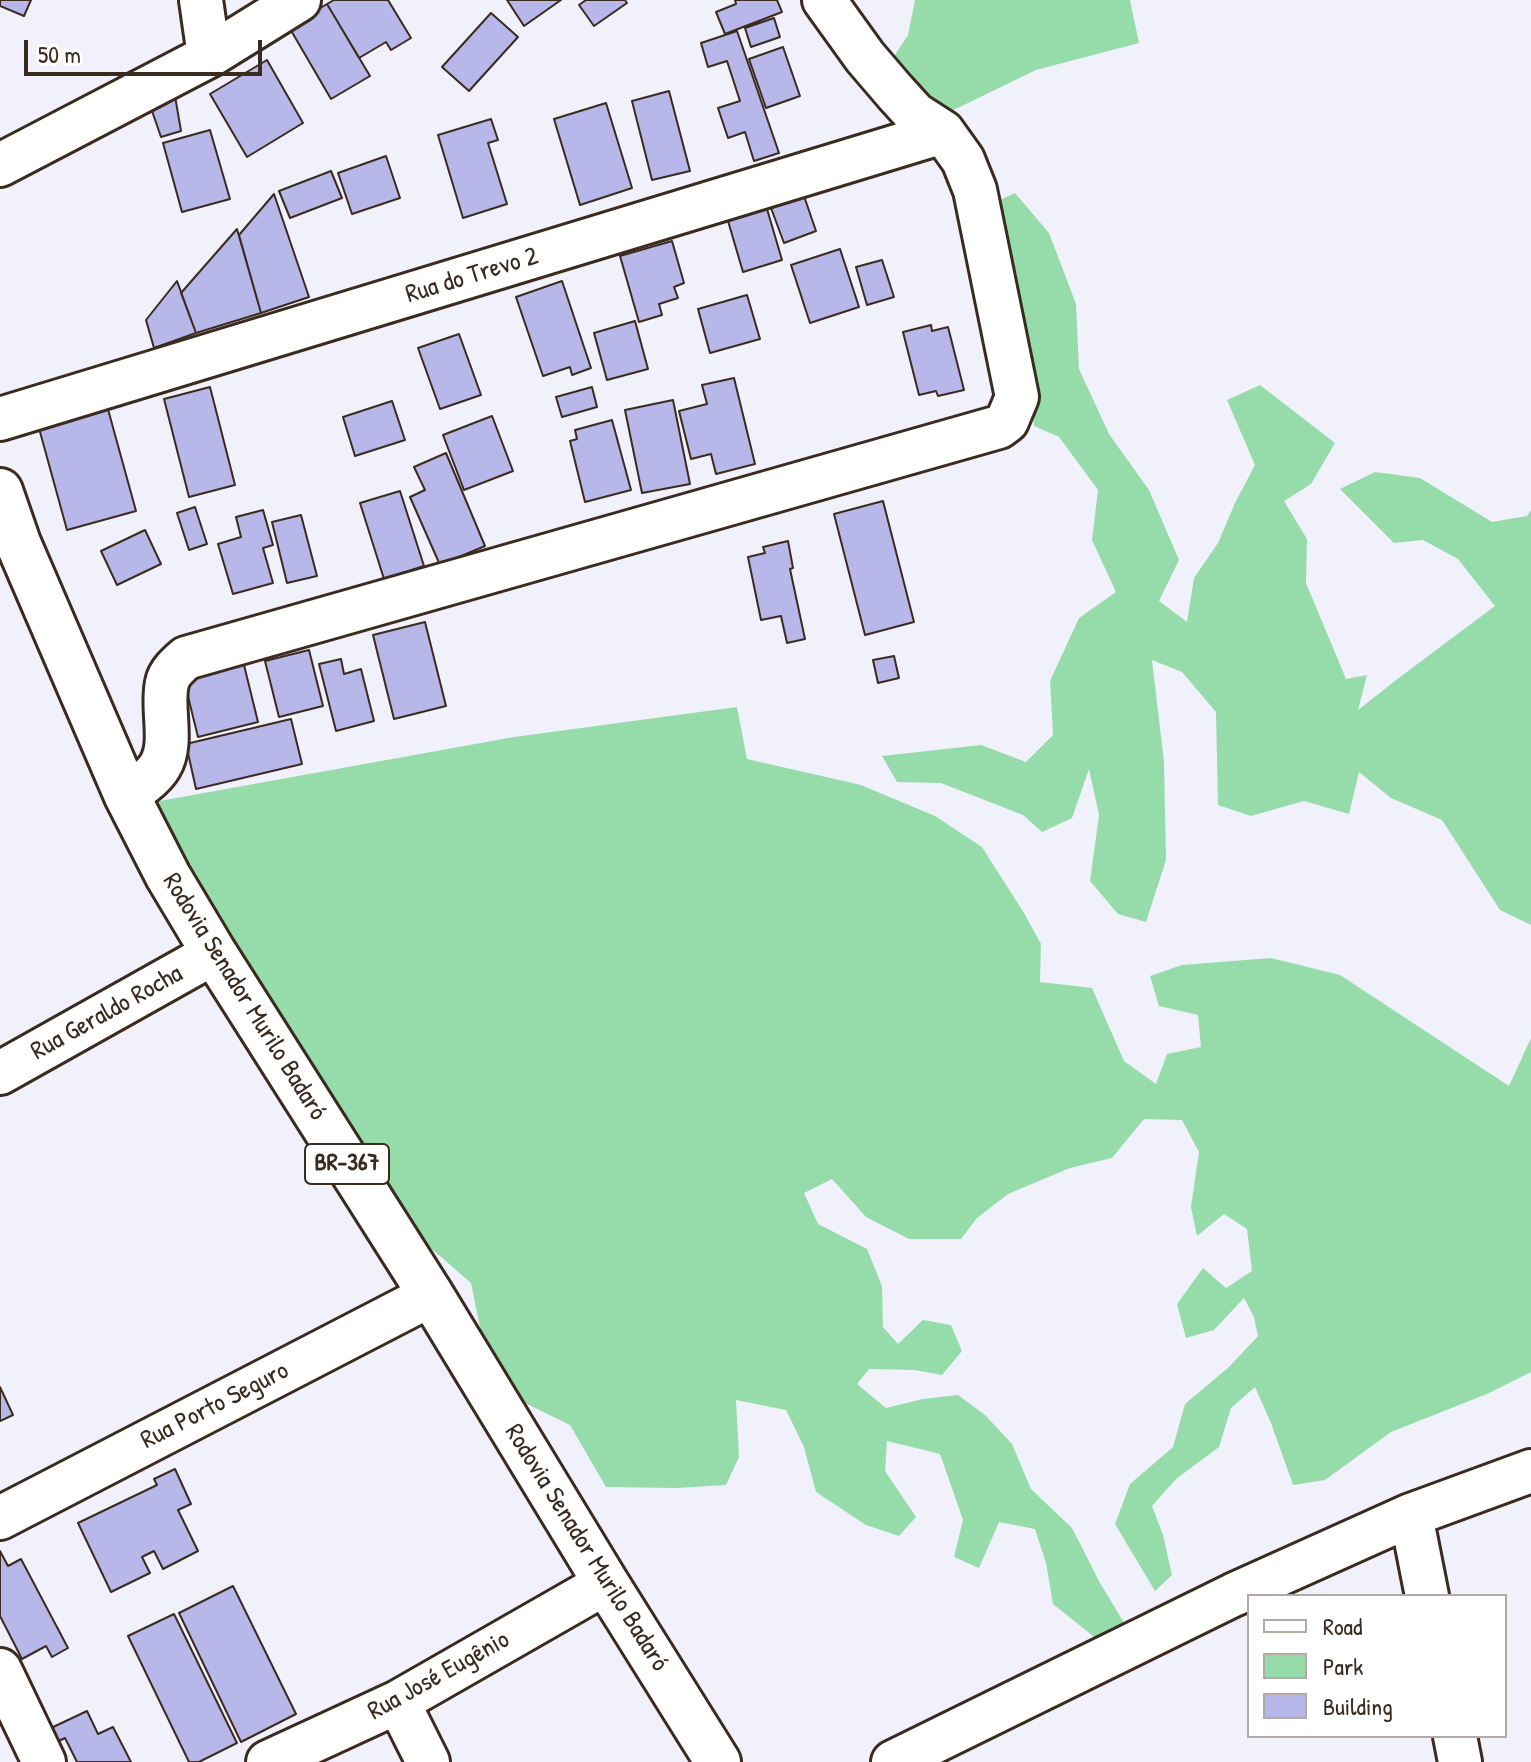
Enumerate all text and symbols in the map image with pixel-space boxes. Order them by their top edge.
scale bar [28,24,266,74]
text: 50 m [38,38,81,70]
street label: Rua do Trevo 2 [402,241,542,311]
street label: Rodovia Senador Murilo Badaró [155,868,333,1126]
street label: Rua Geraldo Rocha [26,959,188,1067]
road number: BR-367 [305,1144,389,1184]
street label: Rua Porto Seguro [136,1355,294,1457]
street label: Rodovia Senador Murilo Badaró [497,1419,675,1677]
legend [1247,1594,1507,1738]
text: Road [1323,1610,1362,1642]
street label: Rua José Eugênio [363,1624,515,1728]
text: Park [1323,1650,1363,1682]
text: Building [1323,1690,1393,1722]

